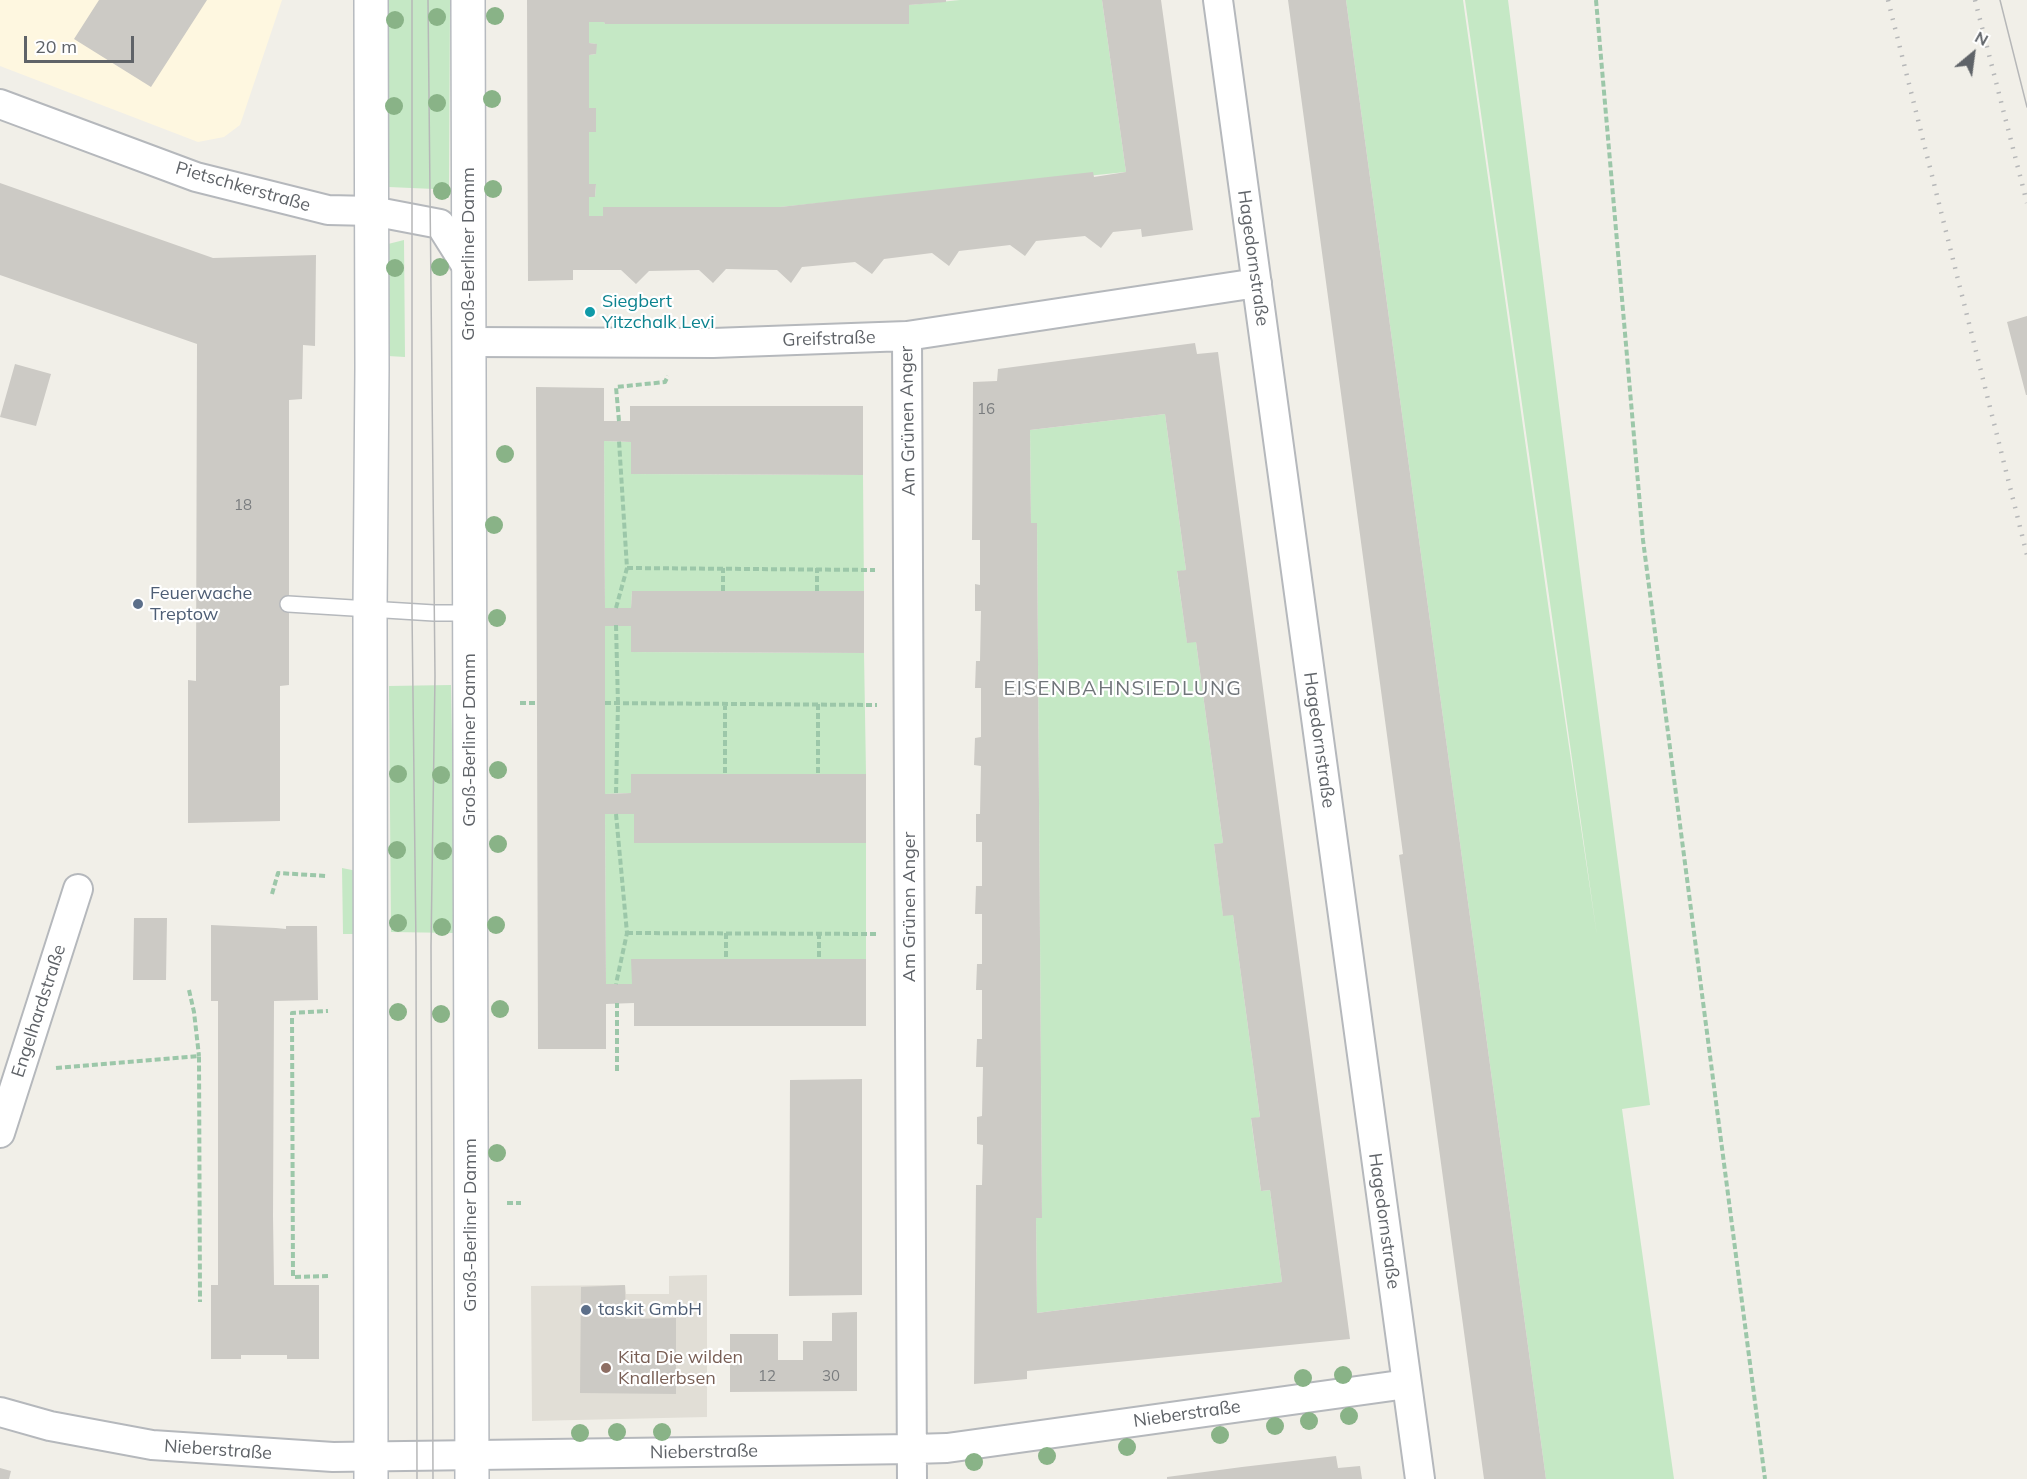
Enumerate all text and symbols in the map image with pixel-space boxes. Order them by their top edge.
scale bar [27,24,136,62]
north arrow [1943,24,2003,84]
text: N [1972,27,1992,50]
text: 20 m [35,35,77,58]
street label: Pietschkerstraße [173,157,313,217]
street label: Groß-Berliner Damm [458,167,480,341]
street label: Hagedornstraße [1233,189,1273,327]
place label: Siegbert Yitzchalk Levi [602,291,714,334]
marker: Siegbert Yitzchalk Levi [583,305,597,319]
street label: Greifstraße [782,327,876,351]
street label: Am Grünen Anger [896,346,920,496]
house number: 16 [977,400,995,418]
house number: 18 [234,496,252,514]
place label: Feuerwache Treptow [150,583,252,626]
marker: Feuerwache Treptow [131,597,145,611]
street label: Groß-Berliner Damm [459,653,481,827]
street label: Hagedornstraße [1299,671,1339,809]
district label: EISENBAHNSIEDLUNG [1004,677,1242,701]
street label: Am Grünen Anger [899,832,921,982]
street label: Engelhardstraße [7,942,71,1080]
street label: Groß-Berliner Damm [460,1138,482,1312]
street label: Hagedornstraße [1364,1152,1404,1290]
place label: taskit GmbH [598,1299,702,1321]
marker: taskit GmbH [579,1303,593,1317]
place label: Kita Die wilden Knallerbsen [618,1347,743,1390]
marker: Kita Die wilden Knallerbsen [599,1361,613,1375]
house number: 12 [758,1367,776,1385]
house number: 30 [822,1367,840,1385]
street label: Nieberstraße [1132,1396,1242,1432]
street label: Nieberstraße [163,1435,273,1465]
street label: Nieberstraße [650,1440,758,1464]

